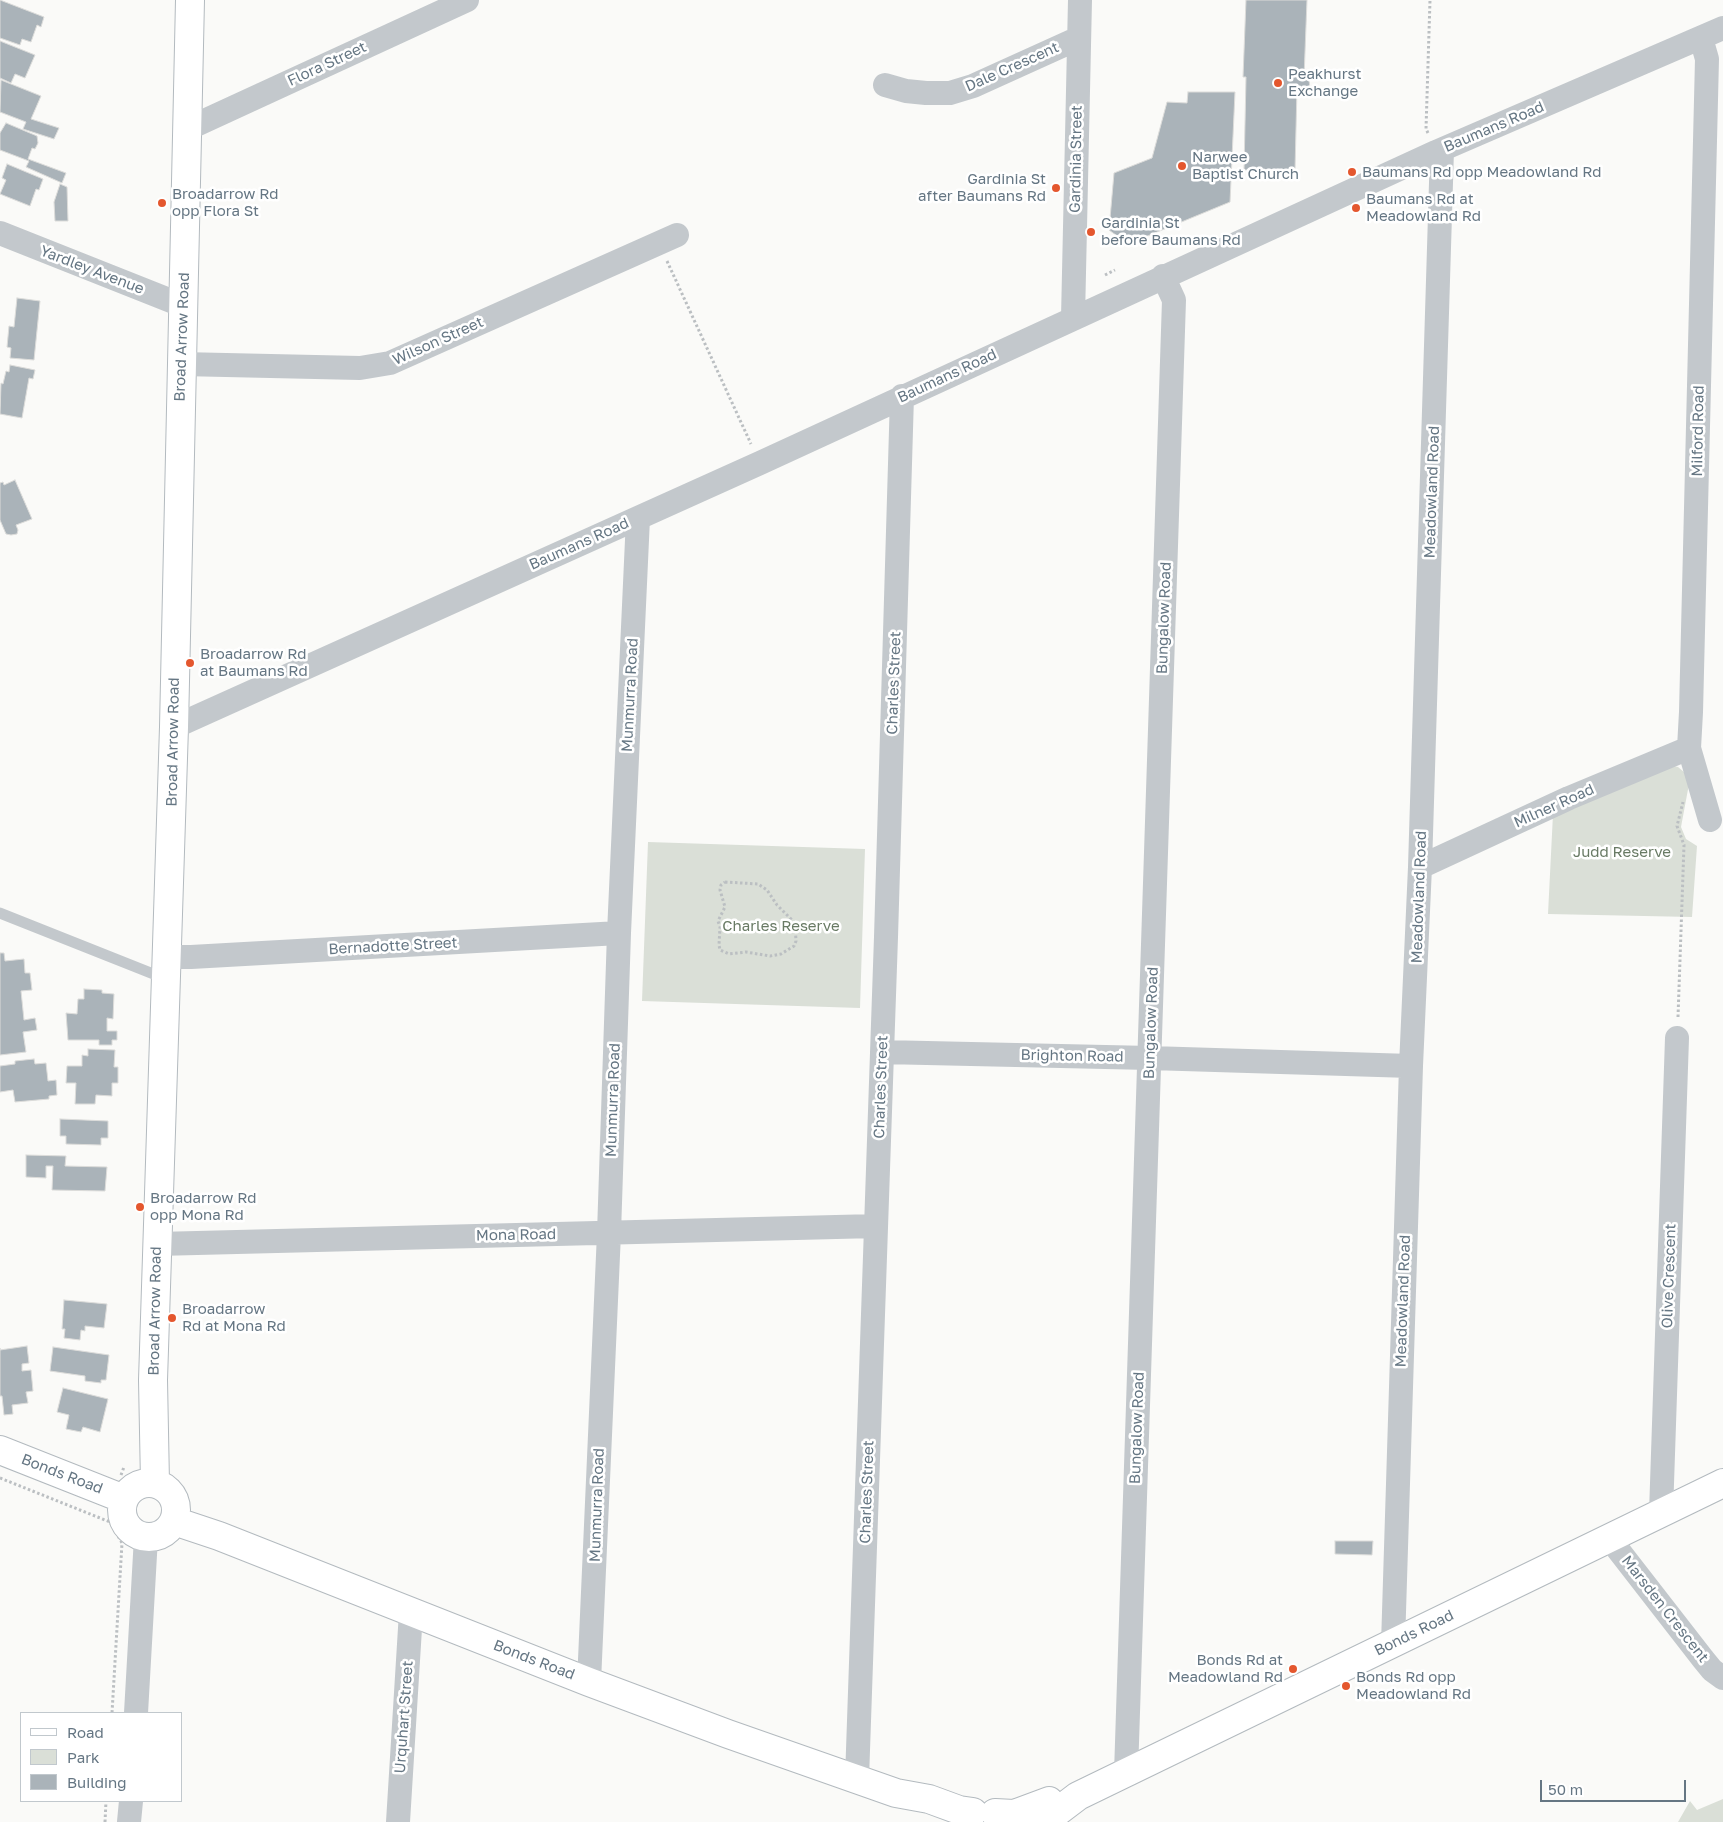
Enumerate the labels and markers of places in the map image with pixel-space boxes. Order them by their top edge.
place label: Peakhurst Exchange [1288,65,1361,100]
marker: Peakhurst Exchange [1272,77,1284,89]
place label: Narwee Baptist Church [1192,148,1299,183]
marker: Narwee Baptist Church [1176,160,1188,172]
place label: Baumans Rd opp Meadowland Rd [1362,163,1602,181]
marker: Baumans Rd opp Meadowland Rd [1346,166,1358,178]
place label: Gardinia St after Baumans Rd [918,170,1046,205]
marker: Gardinia St after Baumans Rd [1050,182,1062,194]
place label: Broadarrow Rd opp Flora St [172,185,278,220]
place label: Baumans Rd at Meadowland Rd [1366,190,1481,225]
marker: Broadarrow Rd opp Flora St [156,197,168,209]
marker: Baumans Rd at Meadowland Rd [1350,202,1362,214]
place label: Gardinia St before Baumans Rd [1101,214,1241,249]
marker: Gardinia St before Baumans Rd [1085,226,1097,238]
place label: Broadarrow Rd at Baumans Rd [200,645,308,680]
marker: Broadarrow Rd at Baumans Rd [184,657,196,669]
place label: Broadarrow Rd opp Mona Rd [150,1189,256,1224]
marker: Broadarrow Rd opp Mona Rd [134,1201,146,1213]
place label: Broadarrow Rd at Mona Rd [182,1300,286,1335]
marker: Broadarrow Rd at Mona Rd [166,1312,178,1324]
place label: Bonds Rd at Meadowland Rd [1168,1651,1283,1686]
marker: Bonds Rd at Meadowland Rd [1287,1663,1299,1675]
place label: Bonds Rd opp Meadowland Rd [1356,1668,1471,1703]
marker: Bonds Rd opp Meadowland Rd [1340,1680,1352,1692]

